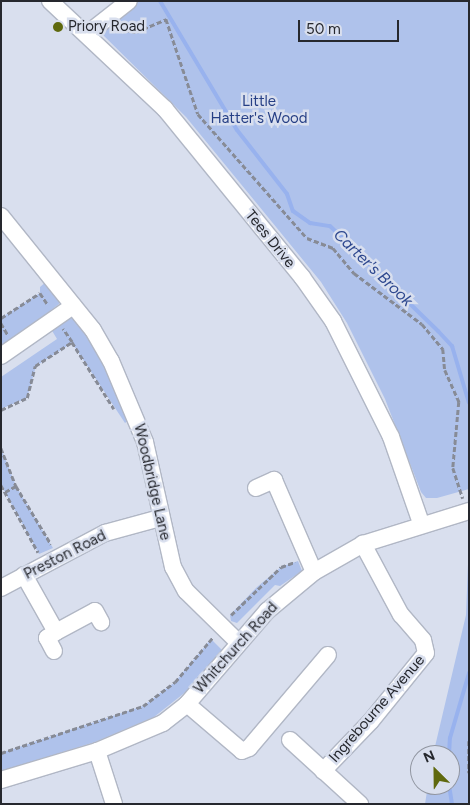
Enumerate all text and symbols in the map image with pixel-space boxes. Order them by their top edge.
scale bar [300,10,401,42]
place label: Priory Road [68,18,145,36]
text: 50 m [306,20,341,38]
marker: Priory Road [52,21,64,33]
park label: Little Hatter's Wood [210,92,308,127]
street label: Tees Drive [241,206,299,272]
water label: Carter's Brook [329,225,417,311]
street label: Woodbridge Lane [130,422,174,542]
street label: Preston Road [21,527,109,583]
street label: Whitchurch Road [190,599,282,697]
street label: Ingrebourne Avenue [325,652,429,766]
north arrow [410,745,460,795]
text: N [421,747,438,767]

